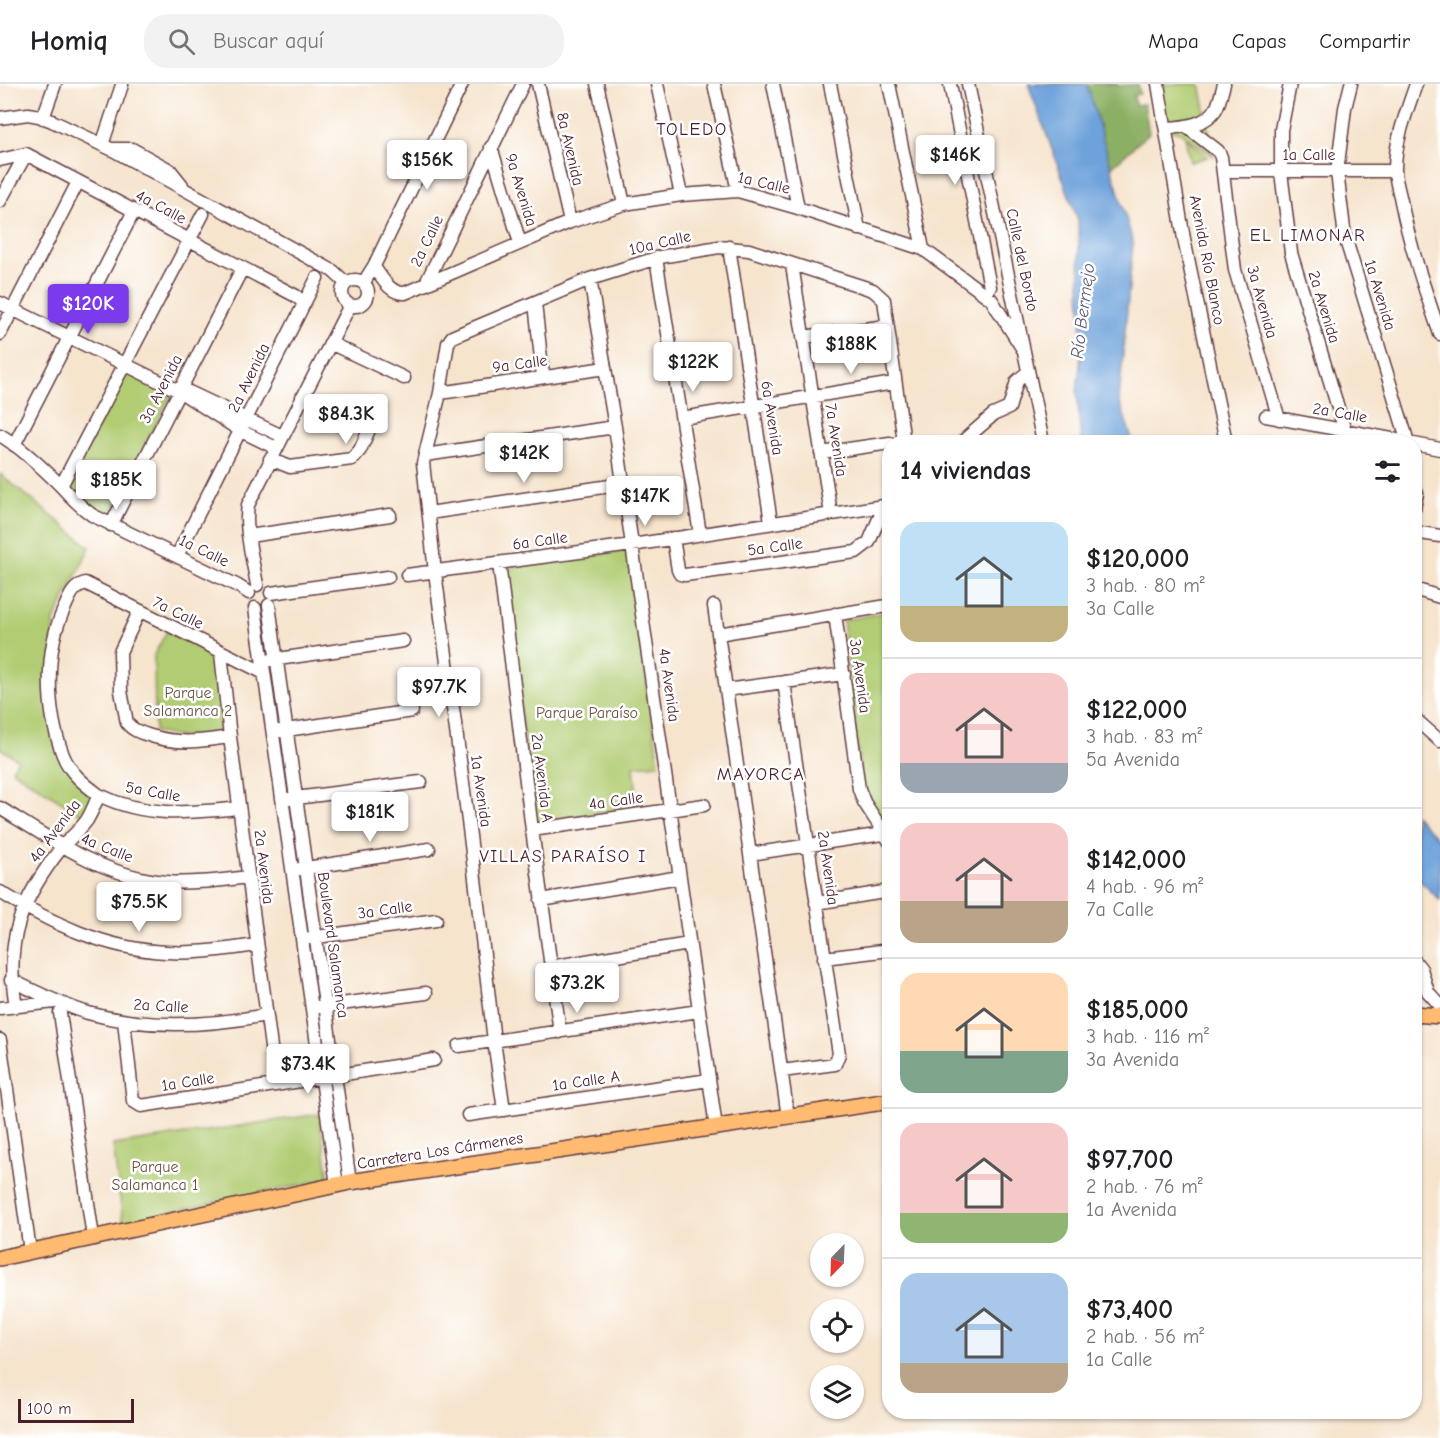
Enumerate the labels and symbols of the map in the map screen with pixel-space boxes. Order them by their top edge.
street label: 8a Avenida [553,111,587,187]
district label: TOLEDO [656,119,728,140]
pin: $146K [913,135,997,186]
pin: $156K [385,140,469,191]
street label: 1a Calle [1282,146,1336,164]
street label: 9a Avenida [501,152,541,228]
street label: 1a Calle [736,168,792,198]
street label: 4a Calle [133,186,189,228]
street label: Avenida Río Blanco [1186,194,1228,326]
street label: Calle del Bordo [1002,207,1042,313]
street label: 2a Calle [407,212,447,270]
district label: EL LIMONAR [1250,225,1366,246]
street label: 10a Calle [627,227,693,259]
street label: 1a Avenida [1361,258,1399,332]
water label: Río Bermejo [1067,262,1099,360]
street label: 3a Avenida [1243,264,1281,340]
street label: 2a Avenida [1304,269,1344,345]
pin: $120K [46,284,130,335]
pin: $188K [809,324,893,375]
street label: 2a Avenida [224,340,274,416]
pin: $122K [651,342,735,393]
street label: 9a Calle [491,351,549,377]
street label: 3a Avenida [136,352,186,426]
street label: 6a Avenida [757,379,787,457]
pin: $84.3K [297,394,395,445]
street label: 2a Calle [1311,399,1369,427]
street label: 7a Avenida [821,402,851,478]
pin: $142K [482,433,566,484]
pin: $185K [74,460,158,511]
pin: $147K [603,476,687,527]
street label: 6a Calle [511,528,569,554]
street label: 1a Calle [176,531,232,571]
street label: 5a Calle [746,534,804,560]
street label: 7a Calle [150,593,206,633]
street label: 3a Avenida [846,638,874,714]
street label: 4a Avenida [655,647,683,723]
pin: $97.7K [390,667,488,718]
park label: Parque Salamanca 2 [144,684,232,720]
park label: Parque Paraíso [536,704,638,722]
street label: 2a Avenida A [528,732,556,824]
street label: 1a Avenida [467,754,495,828]
district label: MAYORCA [717,764,805,785]
street label: 5a Calle [124,778,182,806]
street label: 4a Calle [588,788,644,814]
pin: $181K [328,792,412,843]
street label: 4a Avenida [25,796,85,866]
street label: 4a Calle [78,829,136,867]
street label: 2a Avenida [251,829,277,905]
street label: 2a Avenida [814,830,842,906]
district label: VILLAS PARAÍSO I [479,845,647,867]
street label: Boulevard Salamanca [314,871,352,1019]
pin: $75.5K [90,882,188,933]
street label: 3a Calle [357,897,413,923]
pin: $73.2K [528,963,626,1014]
street label: 2a Calle [133,996,189,1016]
pin: $73.4K [259,1044,357,1095]
street label: 1a Calle A [551,1067,621,1095]
street label: 1a Calle [160,1069,216,1095]
street label: Carretera Los Cármenes [356,1129,524,1173]
park label: Parque Salamanca 1 [112,1158,198,1194]
north arrow [810,1233,864,1287]
scale bar [18,1396,134,1424]

